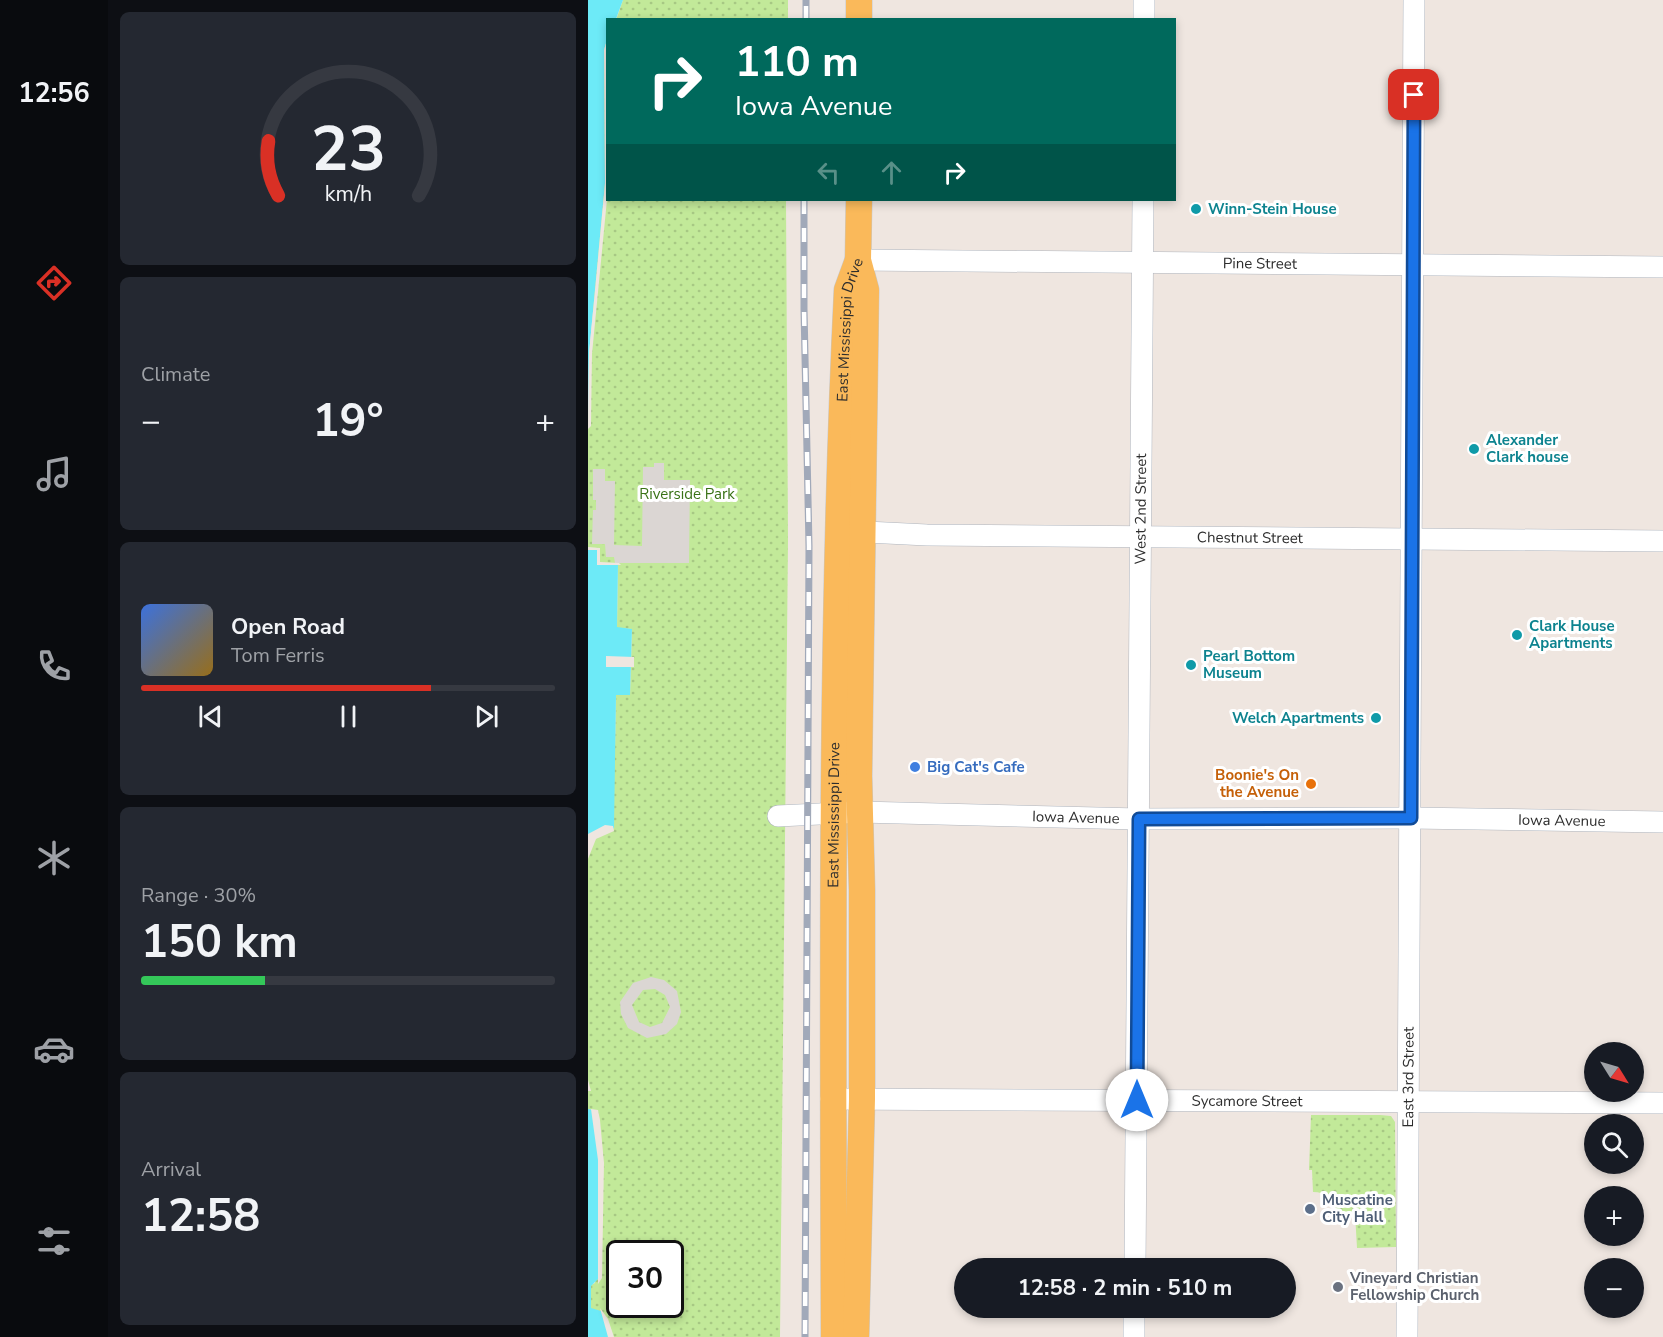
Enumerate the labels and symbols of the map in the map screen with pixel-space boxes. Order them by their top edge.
pin [1388,69,1439,120]
place label: Winn-Stein House [1208,199,1337,219]
marker: Winn-Stein House [1189,202,1203,216]
street label: Pine Street [1223,253,1298,274]
street label: East Mississippi Drive [832,255,868,402]
place label: Alexander Clark house [1486,430,1569,467]
marker: Alexander Clark house [1467,442,1481,456]
street label: West 2nd Street [1130,453,1151,565]
park label: Riverside Park [639,484,735,504]
street label: Chestnut Street [1197,527,1304,548]
place label: Clark House Apartments [1529,616,1615,653]
marker: Clark House Apartments [1510,628,1524,642]
place label: Pearl Bottom Museum [1203,646,1295,683]
marker: Pearl Bottom Museum [1184,658,1198,672]
place label: Welch Apartments [1232,708,1364,728]
marker: Welch Apartments [1369,711,1383,725]
street label: East Mississippi Drive [823,742,844,888]
place label: Big Cat's Cafe [927,757,1025,777]
marker: Big Cat's Cafe [908,760,922,774]
place label: Boonie's On the Avenue [1215,765,1299,802]
marker: Boonie's On the Avenue [1304,777,1318,791]
street label: Iowa Avenue [1032,806,1120,829]
street label: Iowa Avenue [1518,810,1606,831]
street label: East 3rd Street [1398,1026,1419,1127]
north arrow [1584,1042,1644,1102]
position arrow [1105,1068,1169,1132]
street label: Sycamore Street [1192,1091,1303,1111]
place label: Muscatine City Hall [1322,1190,1393,1227]
marker: Muscatine City Hall [1303,1202,1317,1216]
speed limit sign: 30 [606,1240,684,1318]
place label: Vineyard Christian Fellowship Church [1349,1268,1479,1305]
marker: Vineyard Christian Fellowship Church [1331,1280,1345,1294]

